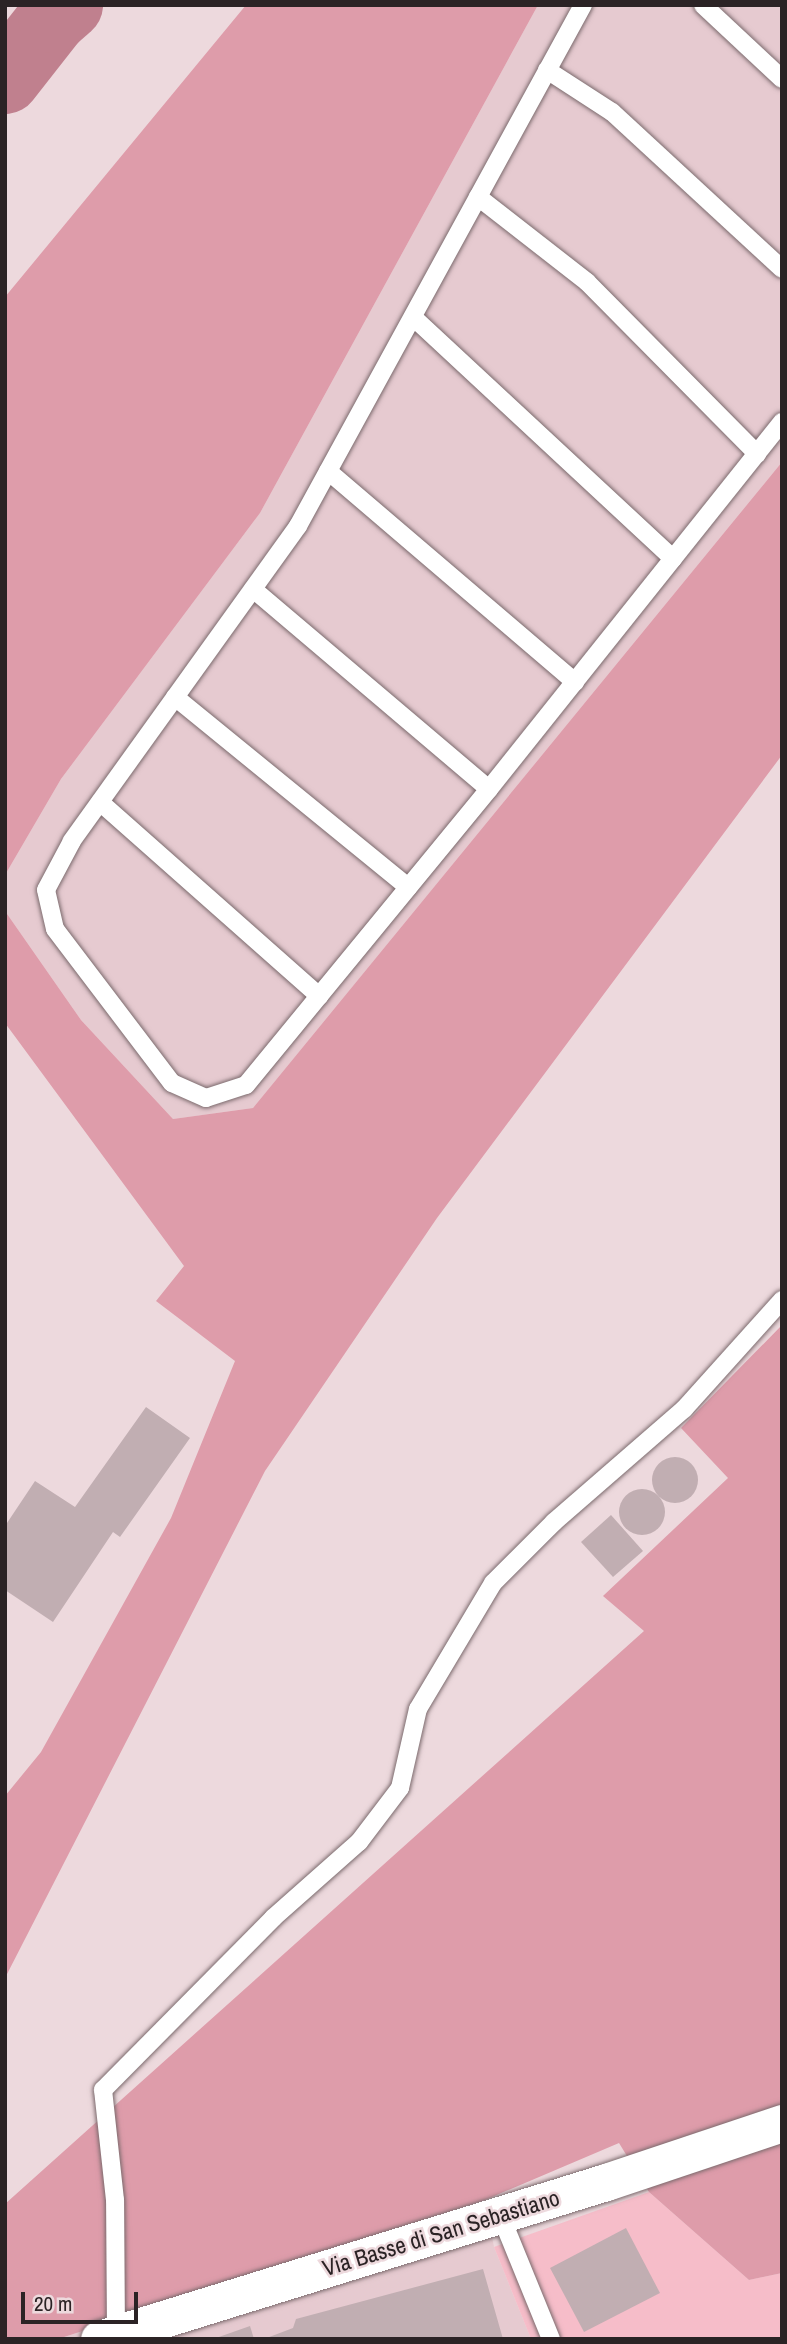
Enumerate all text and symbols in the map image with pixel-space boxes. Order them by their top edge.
street label: Via Basse di San Sebastiano [319,2184,563,2282]
scale bar [24,2278,142,2322]
text: 20 m [34,2289,72,2318]

